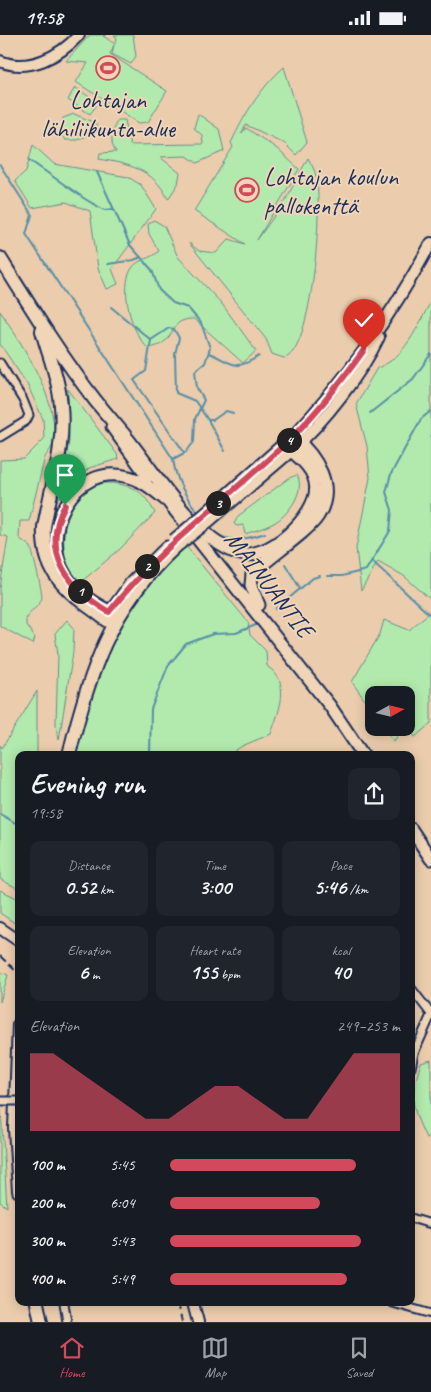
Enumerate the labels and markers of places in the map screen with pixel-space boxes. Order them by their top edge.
sports icon: Lohtajan lähiliikunta-alue [95,55,121,81]
place label: Lohtajan lähiliikunta-alue [41,84,177,145]
place label: Lohtajan koulun pallokenttä [264,161,399,222]
sports icon: Lohtajan koulun pallokenttä [234,177,260,203]
pin [343,299,385,350]
pin: 4 [276,427,302,453]
pin [44,454,86,505]
pin: 3 [206,491,230,515]
pin: 2 [134,553,160,579]
pin: 1 [68,579,92,603]

